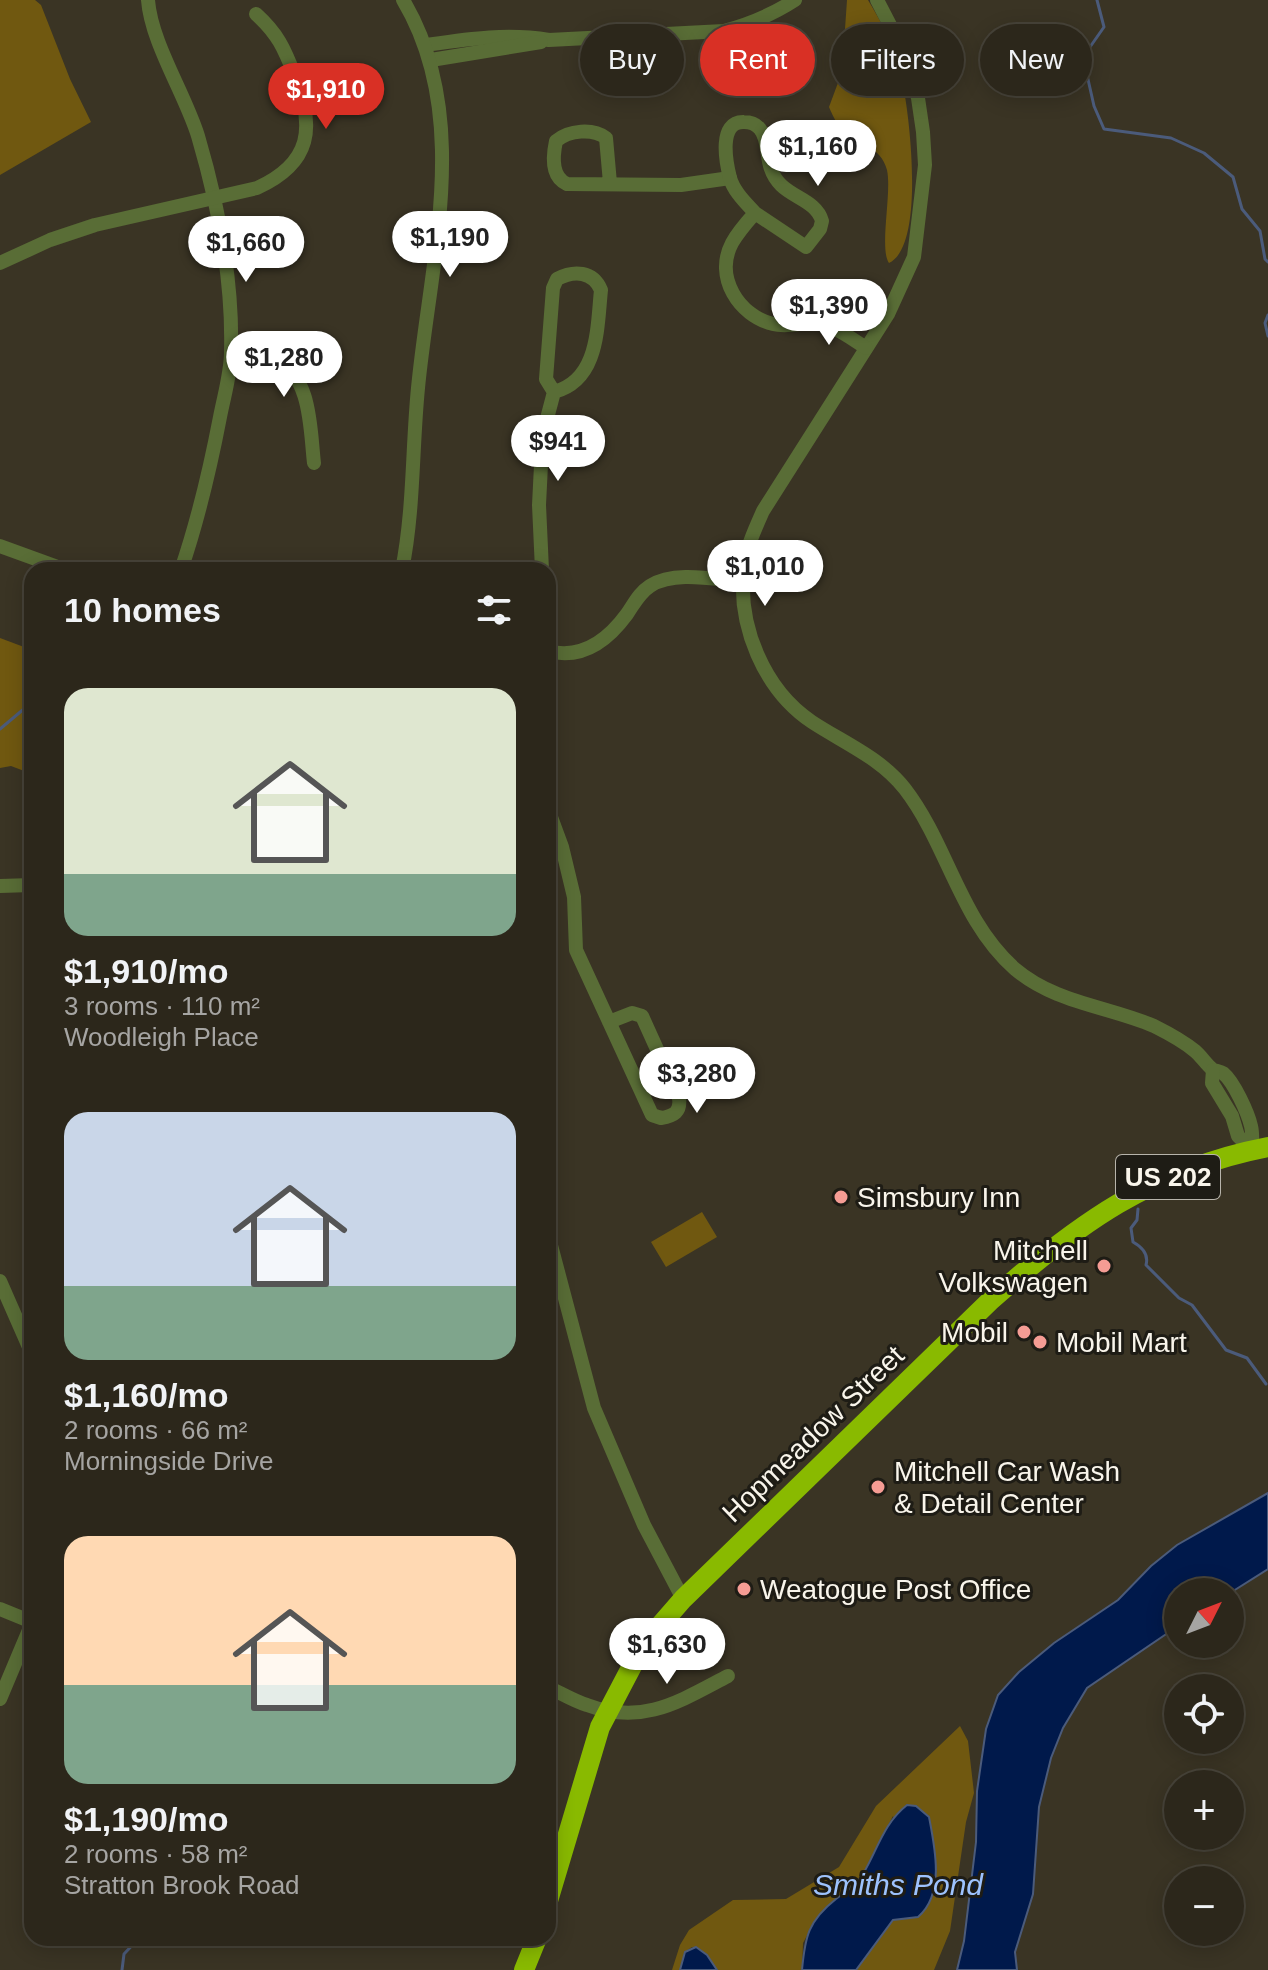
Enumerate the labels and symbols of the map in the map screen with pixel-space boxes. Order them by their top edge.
pin: $1,910 [261,63,391,131]
pin: $1,160 [753,120,883,188]
pin: $1,190 [385,211,515,279]
pin: $1,660 [181,216,311,284]
pin: $1,390 [764,279,894,347]
pin: $1,280 [219,331,349,399]
pin: $941 [511,415,605,483]
pin: $1,010 [700,540,830,608]
pin: $3,280 [632,1047,762,1115]
road number: US 202 [1116,1155,1220,1199]
place label: Simsbury Inn [857,1182,1020,1213]
marker: Simsbury Inn [832,1188,850,1206]
place label: Mitchell Volkswagen [939,1235,1088,1298]
marker: Mitchell Volkswagen [1095,1257,1113,1275]
place label: Mobil [941,1317,1008,1348]
marker: Mobil [1015,1323,1033,1341]
place label: Mobil Mart [1056,1327,1187,1358]
marker: Mobil Mart [1031,1333,1049,1351]
street label: Hopmeadow Street [716,1339,910,1528]
place label: Mitchell Car Wash & Detail Center [894,1456,1120,1519]
marker: Mitchell Car Wash & Detail Center [869,1478,887,1496]
place label: Weatogue Post Office [760,1574,1031,1605]
north arrow [1164,1578,1244,1658]
marker: Weatogue Post Office [735,1580,753,1598]
pin: $1,630 [602,1618,732,1686]
water label: Smiths Pond [813,1868,984,1901]

